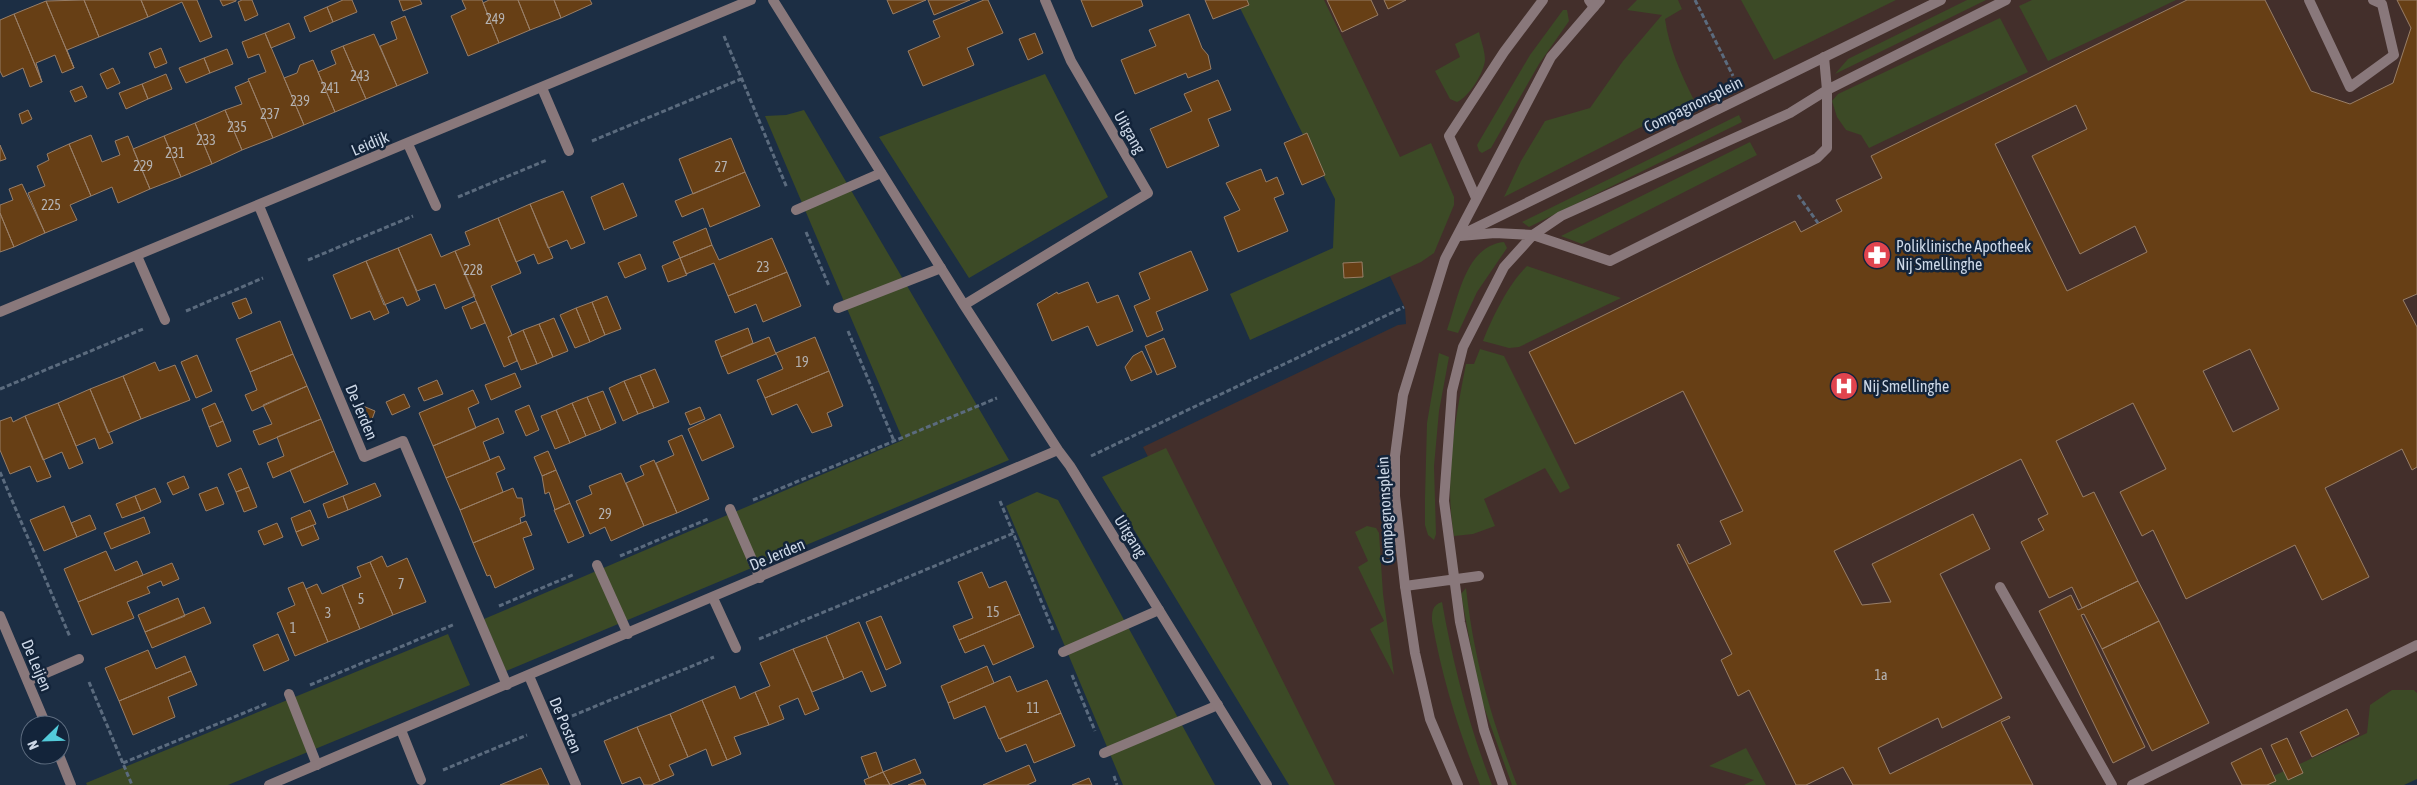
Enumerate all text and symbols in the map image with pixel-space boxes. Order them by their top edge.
house number: 249 [485,11,505,27]
house number: 243 [350,68,370,84]
street label: Compagnonsplein [1641,72,1746,136]
house number: 241 [320,80,340,96]
house number: 239 [290,93,310,109]
house number: 237 [260,106,280,122]
street label: Uitgang [1110,107,1149,157]
house number: 235 [227,119,247,135]
street label: Leidijk [348,127,392,160]
house number: 233 [196,132,216,148]
house number: 231 [165,145,185,161]
house number: 229 [133,158,153,174]
house number: 27 [714,159,728,175]
house number: 225 [41,197,61,213]
place label: Poliklinische Apotheek Nij Smellinghe [1896,237,2031,274]
pharmacy icon: Poliklinische Apotheek Nij Smellinghe [1862,240,1892,270]
house number: 23 [756,259,770,275]
house number: 228 [463,262,483,278]
house number: 19 [795,354,809,370]
hospital icon: Nij Smellinghe [1829,371,1859,401]
place label: Nij Smellinghe [1863,377,1949,396]
street label: De Jerden [342,382,382,442]
street label: Compagnonsplein [1373,456,1398,564]
house number: 29 [598,506,612,522]
street label: Uitgang [1110,512,1151,561]
street label: De Jerden [747,534,807,574]
house number: 7 [398,576,404,592]
house number: 5 [358,591,364,607]
house number: 15 [986,604,1000,620]
house number: 3 [325,605,331,621]
house number: 1 [290,620,296,636]
street label: De Leijen [17,637,56,694]
house number: 1a [1874,667,1888,683]
street label: De Posten [546,694,586,756]
house number: 11 [1026,700,1040,716]
north arrow [20,715,70,765]
text: N [24,738,42,752]

